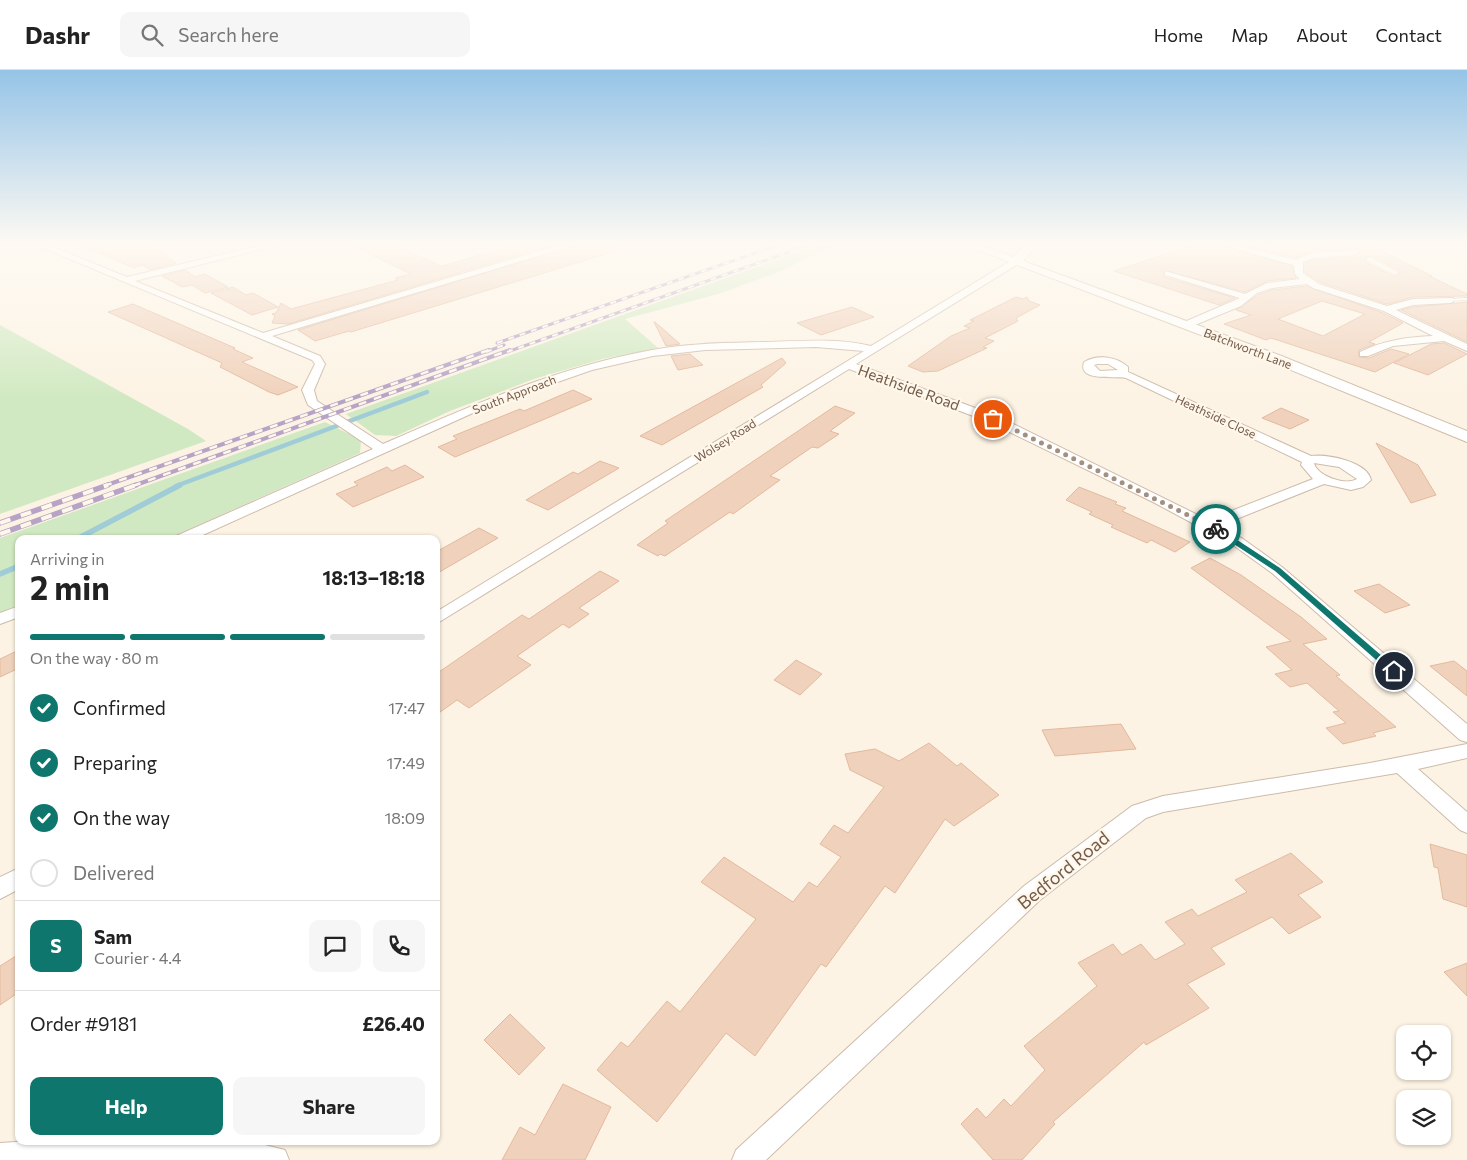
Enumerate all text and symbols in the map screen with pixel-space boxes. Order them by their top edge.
search box [120,12,470,57]
text: Dashr [25,20,90,49]
icon: search [138,21,166,49]
text: Search here [178,23,279,46]
text: Home [1154,24,1203,46]
text: Map [1231,24,1268,46]
text: About [1296,24,1348,46]
text: Contact [1376,24,1442,46]
street label: Batchworth Lane [1202,325,1294,371]
street label: Heathside Road [856,360,962,414]
street label: South Approach [470,372,558,416]
street label: Heathside Close [1173,391,1259,441]
pin [972,398,1014,440]
icon: bag [979,405,1007,433]
street label: Wolsey Road [692,416,758,464]
courier [1191,504,1241,554]
icon: bike [1202,515,1230,543]
text: Arriving in [30,549,104,568]
text: 18:13–18:18 [323,566,425,589]
text: 2 min [30,567,110,607]
text: On the way · 80 m [30,648,159,667]
pin [1373,650,1415,692]
icon: home [1380,657,1408,685]
icon: check [30,694,58,722]
text: Confirmed [73,696,166,719]
text: 17:47 [388,698,425,717]
icon: check [30,749,58,777]
text: Preparing [73,751,157,774]
text: 17:49 [387,753,425,772]
icon: check [30,804,58,832]
text: On the way [73,806,170,829]
text: 18:09 [385,808,425,827]
street label: Bedford Road [1013,826,1113,914]
text: Delivered [73,861,154,884]
button: chat [309,920,361,972]
button: phone [373,920,425,972]
text: Sam [94,925,132,948]
text: S [50,934,62,957]
text: Courier · 4.4 [94,948,181,967]
text: Order #9181 [30,1012,137,1035]
text: £26.40 [362,1012,425,1035]
map controls [1396,1025,1451,1145]
button: locate [1396,1025,1451,1080]
button: Help [30,1077,223,1135]
button: Share [233,1077,425,1135]
button: layers [1396,1090,1451,1145]

